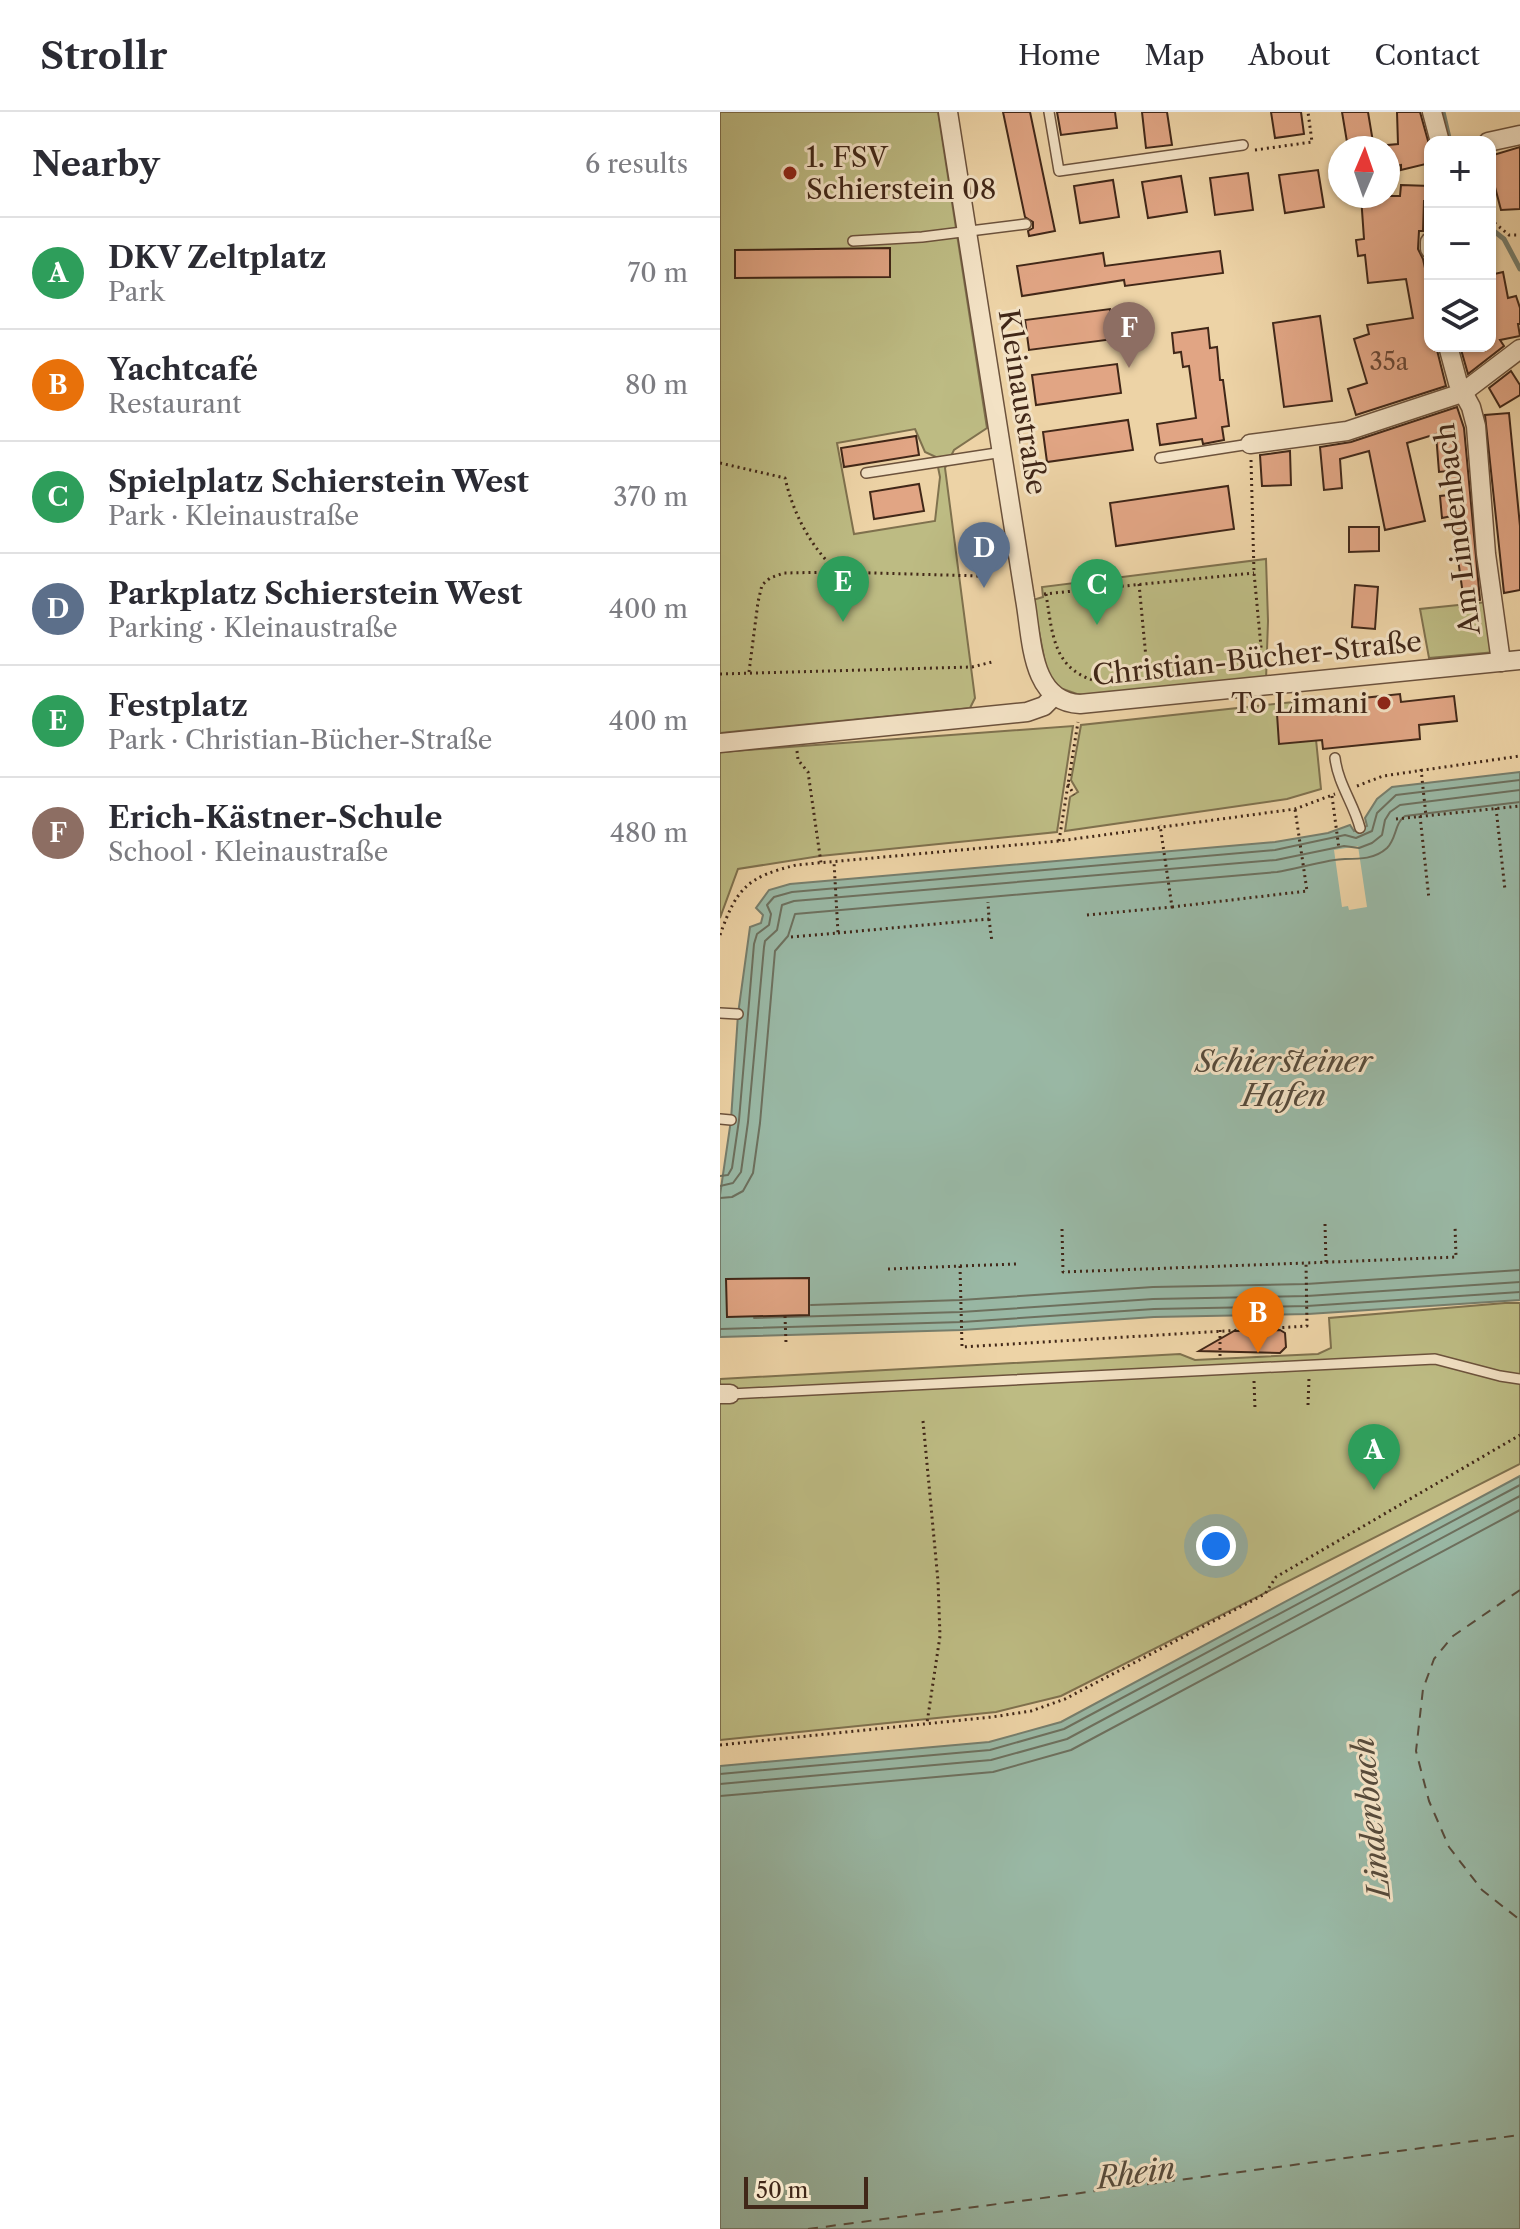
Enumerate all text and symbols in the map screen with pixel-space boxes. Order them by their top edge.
text: Strollr [40,32,167,79]
text: Home [1018,38,1100,72]
text: Map [1144,38,1204,72]
text: About [1248,38,1330,72]
text: Contact [1374,38,1480,72]
north arrow [1328,136,1400,208]
map controls [1424,136,1496,352]
button: + [1424,136,1496,208]
place label: 1. FSV Schierstein 08 [806,140,996,206]
text: Nearby [32,143,160,185]
text: 6 results [585,148,688,180]
marker: 1. FSV Schierstein 08 [781,164,799,182]
button: − [1424,208,1496,280]
text: DKV Zeltplatz [108,239,327,276]
text: A [48,257,68,289]
text: 70 m [628,257,688,289]
text: Park [108,276,165,308]
button: layers [1424,280,1496,352]
pin: F [1103,302,1155,368]
street label: Kleinaustraße [992,307,1054,497]
house number: 35a [1370,347,1409,376]
text: Yachtcafé [108,351,258,388]
text: B [48,369,68,401]
text: 80 m [625,369,688,401]
text: Restaurant [108,388,242,420]
street label: Am Lindenbach [1427,421,1487,638]
text: Spielplatz Schierstein West [108,463,529,500]
text: C [48,481,68,513]
text: 370 m [613,481,688,513]
text: Park · Kleinaustraße [108,500,359,532]
pin: D [958,522,1010,588]
pin: E [817,556,869,622]
pin: C [1071,559,1123,625]
text: Parkplatz Schierstein West [108,575,522,612]
text: D [47,593,69,625]
text: 400 m [609,593,688,625]
text: Parking · Kleinaustraße [108,612,398,644]
street label: Christian-Bücher-Straße [1091,624,1423,692]
place label: To Limani [1231,686,1368,720]
text: Festplatz [108,687,248,724]
marker: To Limani [1375,694,1393,712]
text: E [49,705,67,737]
text: 400 m [609,705,688,737]
text: Park · Christian-Bücher-Straße [108,724,492,756]
text: Erich-Kästner-Schule [108,799,443,836]
text: F [49,817,67,849]
text: 480 m [610,817,688,849]
text: School · Kleinaustraße [108,836,388,868]
water label: Schiersteiner Hafen [1194,1043,1374,1114]
pin: B [1232,1287,1284,1353]
pin: A [1348,1424,1400,1490]
your location [1196,1526,1236,1566]
water label: Lindenbach [1344,1735,1398,1902]
water label: Rhein [1093,2149,1177,2197]
scale bar [744,2173,868,2209]
text: 50 m [756,2177,808,2204]

